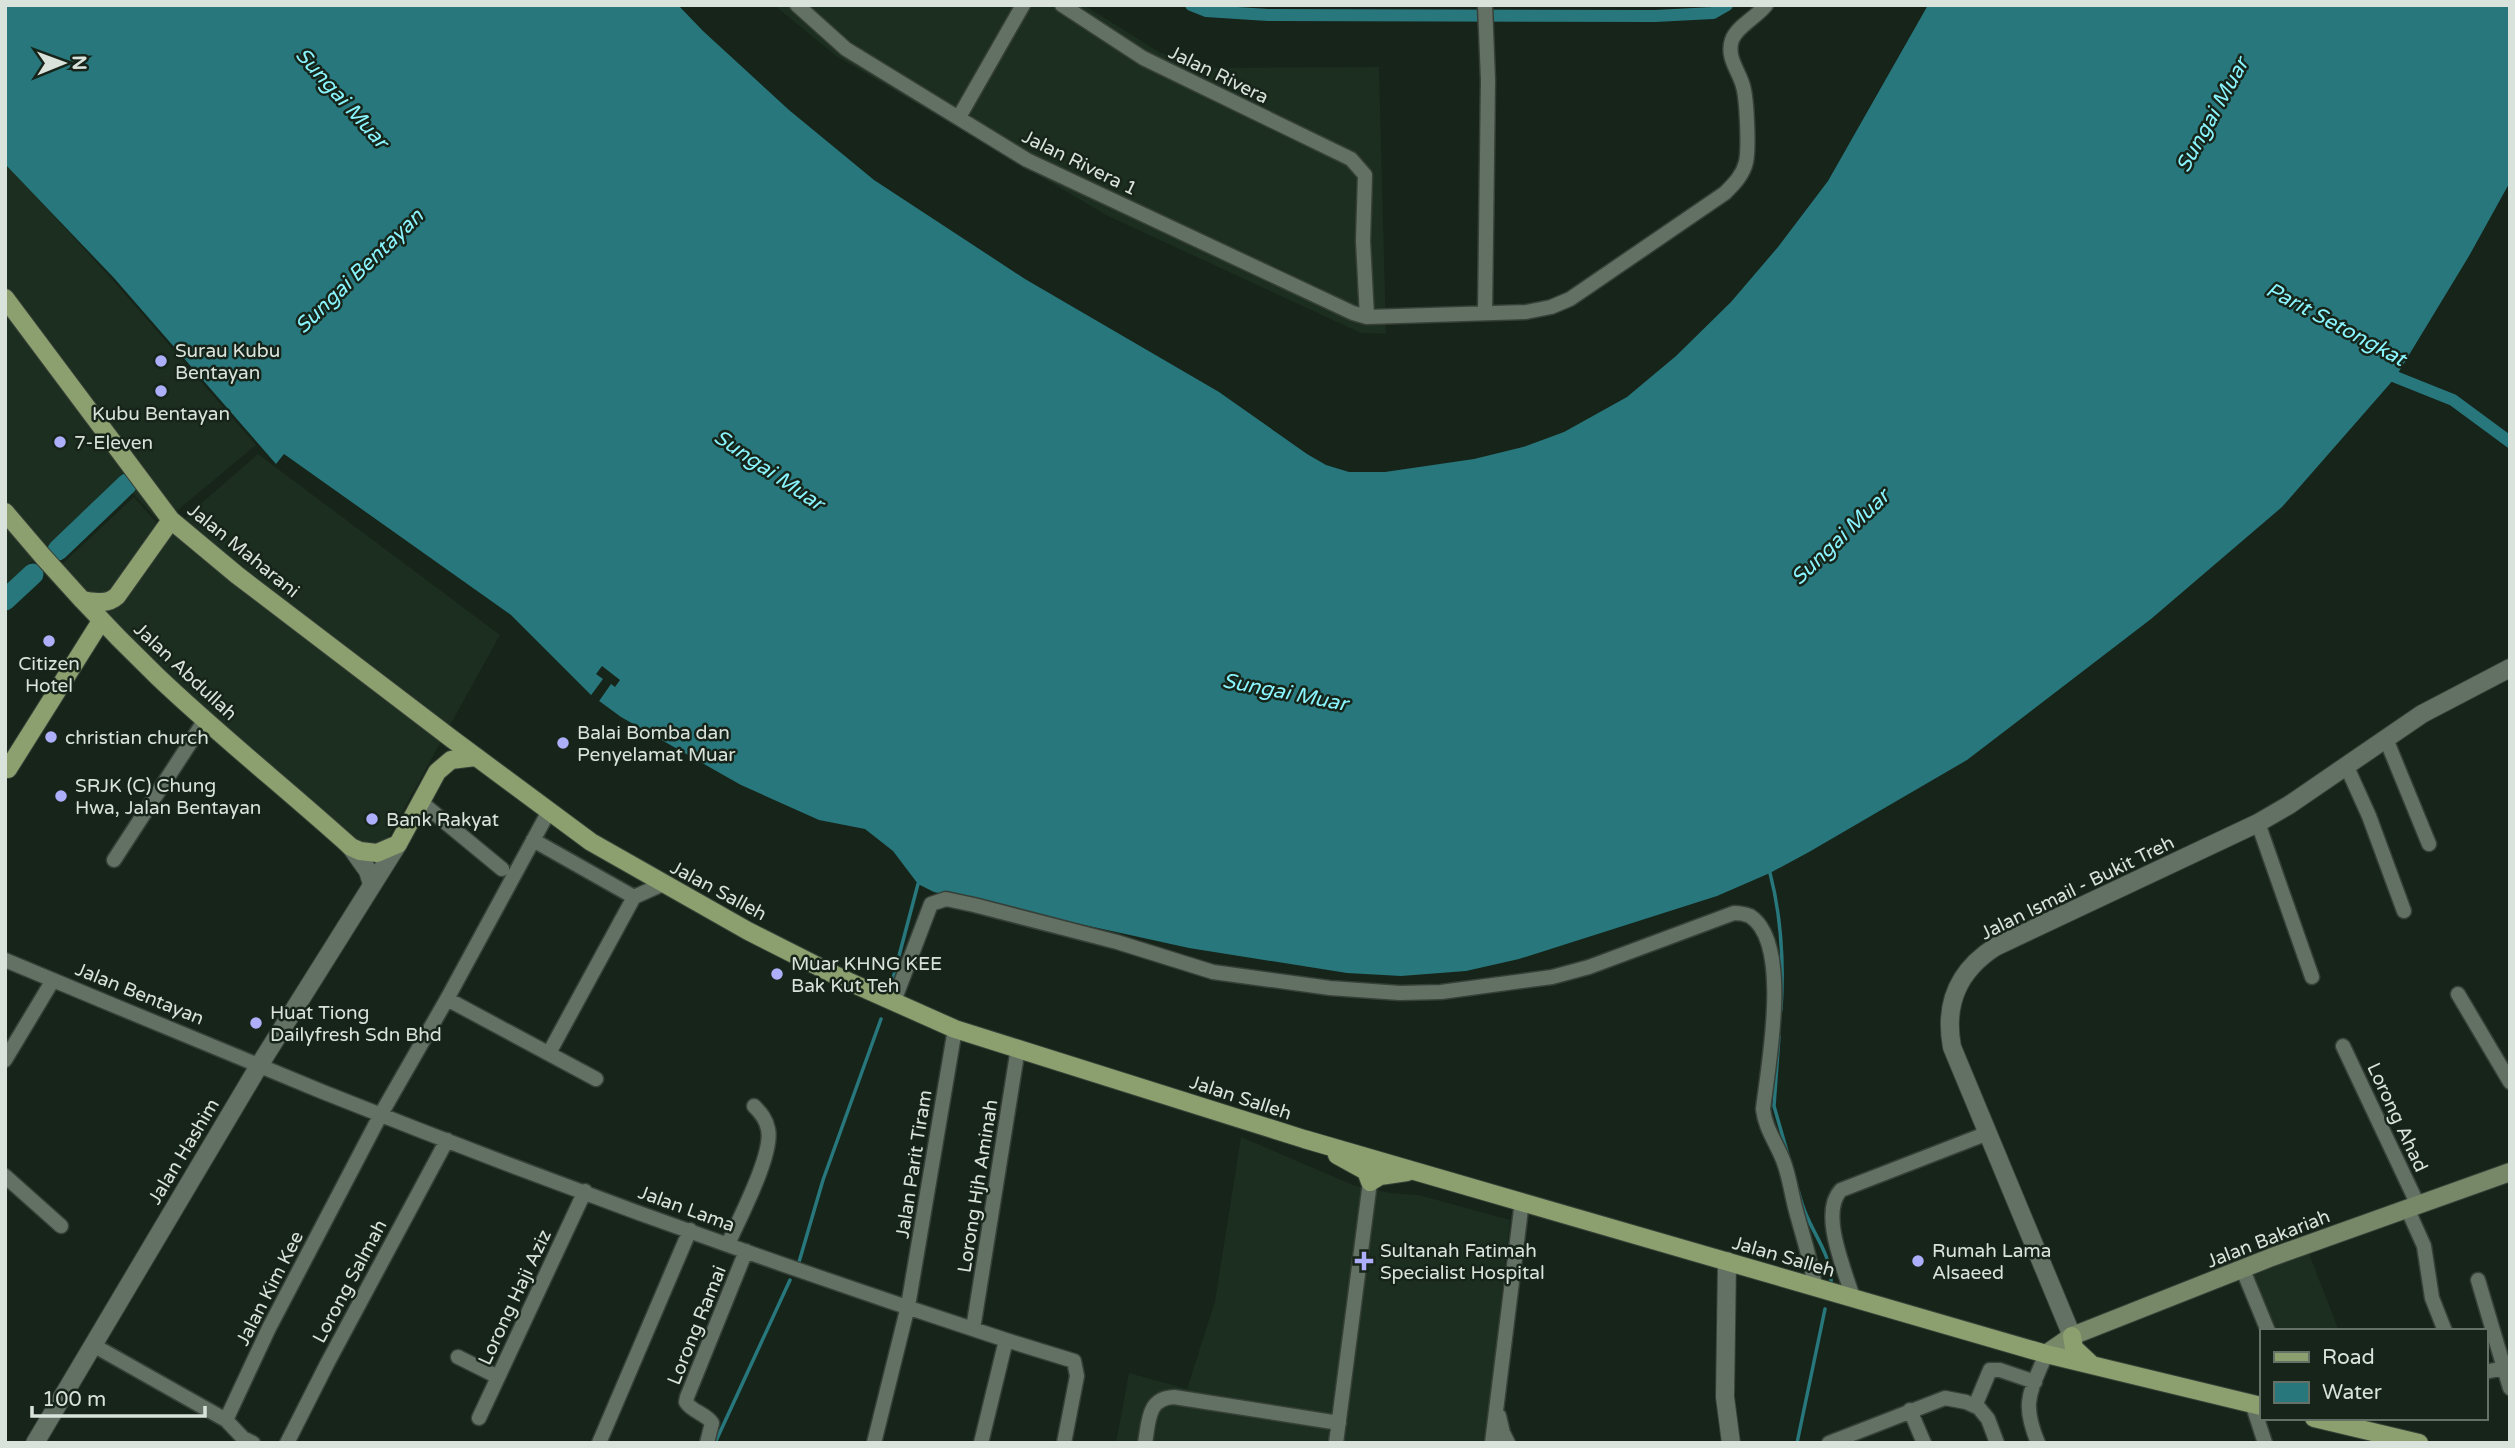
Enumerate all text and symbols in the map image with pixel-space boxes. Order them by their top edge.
north arrow [28,28,98,98]
street label: Jalan Rivera [1165,41,1272,109]
water label: Sungai Muar [290,43,395,156]
water label: Sungai Muar [2171,51,2256,177]
text: N [68,55,90,71]
street label: Jalan Rivera 1 [1018,126,1141,200]
water label: Sungai Bentayan [290,203,429,339]
water label: Parit Setongkat [2262,277,2412,373]
place label: Surau Kubu Bentayan [175,340,280,384]
marker: Surau Kubu Bentayan [153,353,169,369]
marker: Kubu Bentayan [153,383,169,399]
place label: Kubu Bentayan [92,403,230,425]
water label: Sungai Muar [709,425,831,518]
place label: 7-Eleven [74,432,153,454]
marker: 7-Eleven [52,434,68,450]
water label: Sungai Muar [1786,482,1897,590]
street label: Jalan Maharani [183,499,304,602]
street label: Jalan Abdullah [129,618,241,725]
marker: Citizen Hotel [41,633,57,649]
place label: Citizen Hotel [18,653,80,697]
water label: Sungai Muar [1220,668,1352,717]
place label: Balai Bomba dan Penyelamat Muar [577,722,736,766]
place label: christian church [65,727,209,749]
marker: christian church [43,729,59,745]
marker: Balai Bomba dan Penyelamat Muar [555,735,571,751]
place label: SRJK (C) Chung Hwa, Jalan Bentayan [75,775,261,819]
marker: SRJK (C) Chung Hwa, Jalan Bentayan [53,788,69,804]
place label: Bank Rakyat [386,809,499,831]
marker: Bank Rakyat [364,811,380,827]
street label: Jalan Ismail - Bukit Treh [1977,831,2178,944]
street label: Jalan Salleh [667,856,770,925]
place label: Muar KHNG KEE Bak Kut Teh [791,953,942,997]
street label: Jalan Bentayan [72,958,207,1030]
marker: Muar KHNG KEE Bak Kut Teh [769,966,785,982]
place label: Huat Tiong Dailyfresh Sdn Bhd [270,1002,442,1046]
marker: Huat Tiong Dailyfresh Sdn Bhd [248,1015,264,1031]
street label: Lorong Ahad [2362,1059,2432,1175]
street label: Jalan Salleh [1187,1071,1294,1125]
street label: Jalan Parit Tiram [891,1088,937,1240]
street label: Jalan Hashim [144,1095,224,1208]
street label: Lorong Hjh Aminah [953,1098,1003,1274]
street label: Jalan Lama [635,1181,738,1237]
street label: Jalan Bakariah [2204,1205,2333,1273]
street label: Lorong Salmah [308,1216,392,1347]
street label: Lorong Haji Aziz [474,1226,556,1369]
street label: Jalan Kim Kee [232,1228,308,1349]
street label: Jalan Salleh [1730,1232,1838,1282]
place label: Sultanah Fatimah Specialist Hospital [1380,1240,1545,1284]
place label: Rumah Lama Alsaeed [1932,1240,2051,1284]
marker: Sultanah Fatimah Specialist Hospital [1354,1251,1374,1271]
marker: Rumah Lama Alsaeed [1910,1253,1926,1269]
street label: Lorong Ramai [663,1263,731,1388]
legend [2260,1329,2487,1420]
text: Road [2322,1345,2375,1370]
scale bar [32,1374,205,1418]
text: Water [2322,1380,2382,1405]
text: 100 m [42,1387,106,1412]

